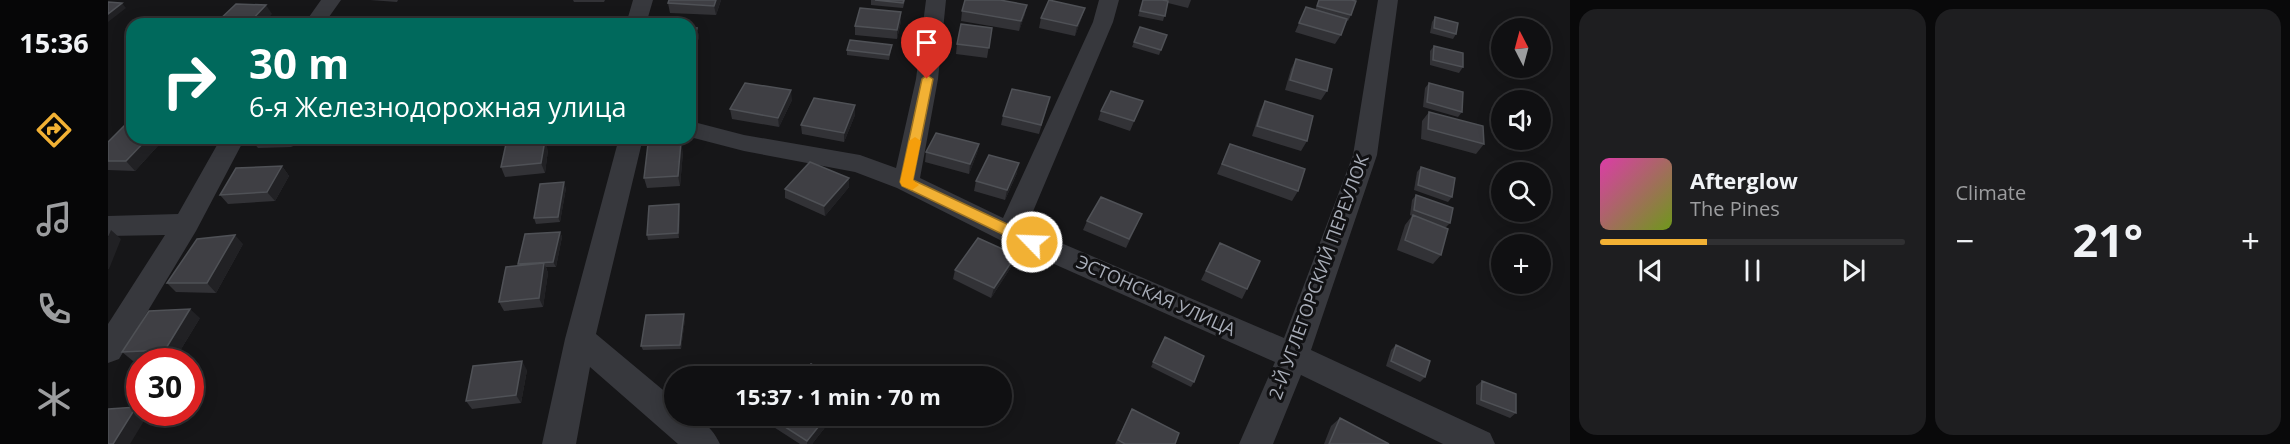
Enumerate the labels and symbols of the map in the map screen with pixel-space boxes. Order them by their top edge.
pin [901,17,952,79]
north arrow [1491,18,1551,78]
street label: 2-Й УГЛЕГОРСКИЙ ПЕРЕУЛОК [1263,151,1374,402]
position arrow [1000,210,1064,274]
street label: ЭСТОНСКАЯ УЛИЦА [1073,249,1240,341]
speed limit sign: 30 [126,348,204,426]

